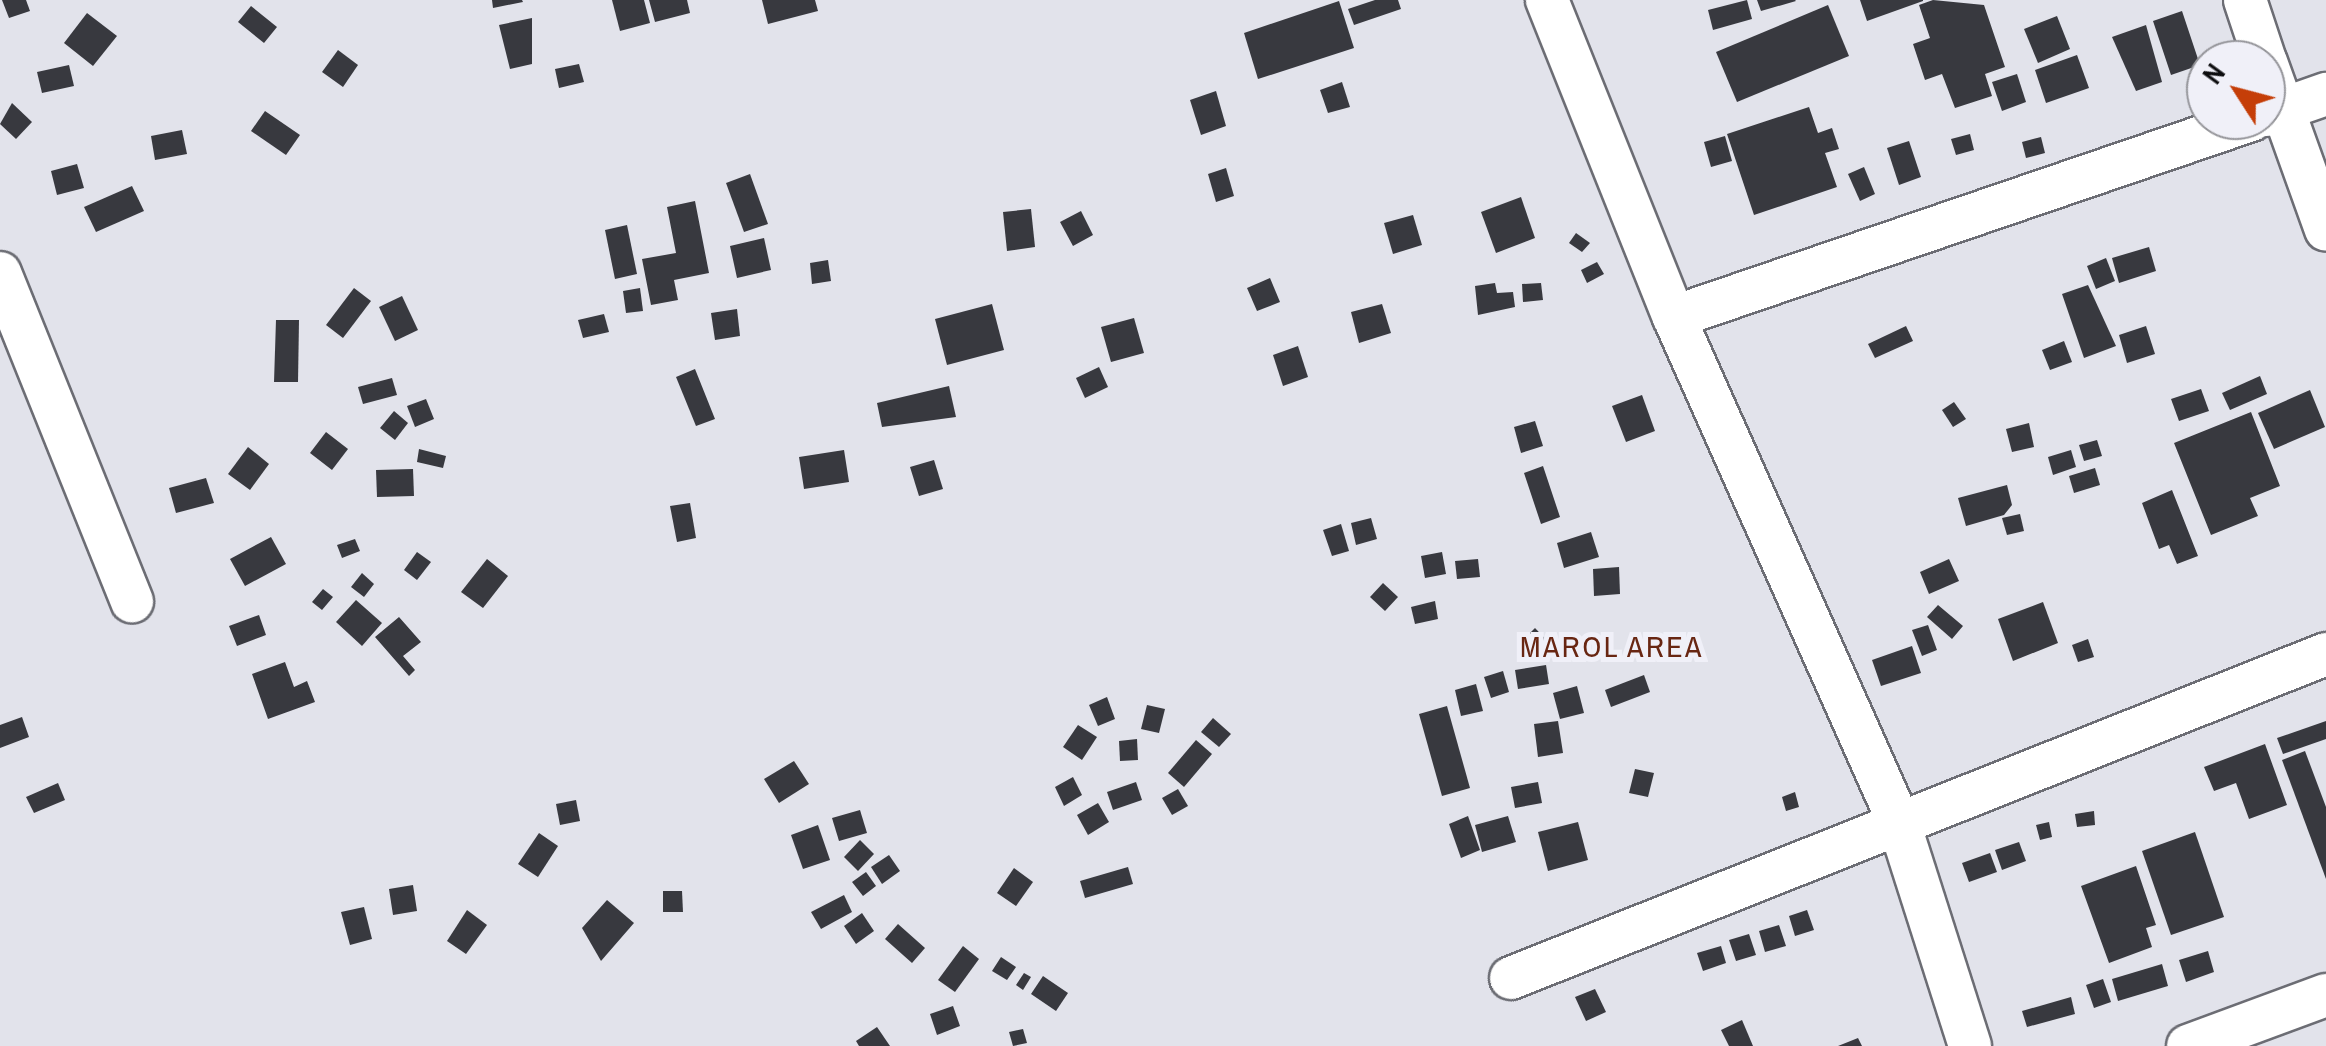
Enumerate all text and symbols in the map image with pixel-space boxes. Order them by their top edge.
north arrow [2186,40,2286,140]
text: N [2193,56,2234,91]
district label: MAROL AREA [1519,628,1705,664]

